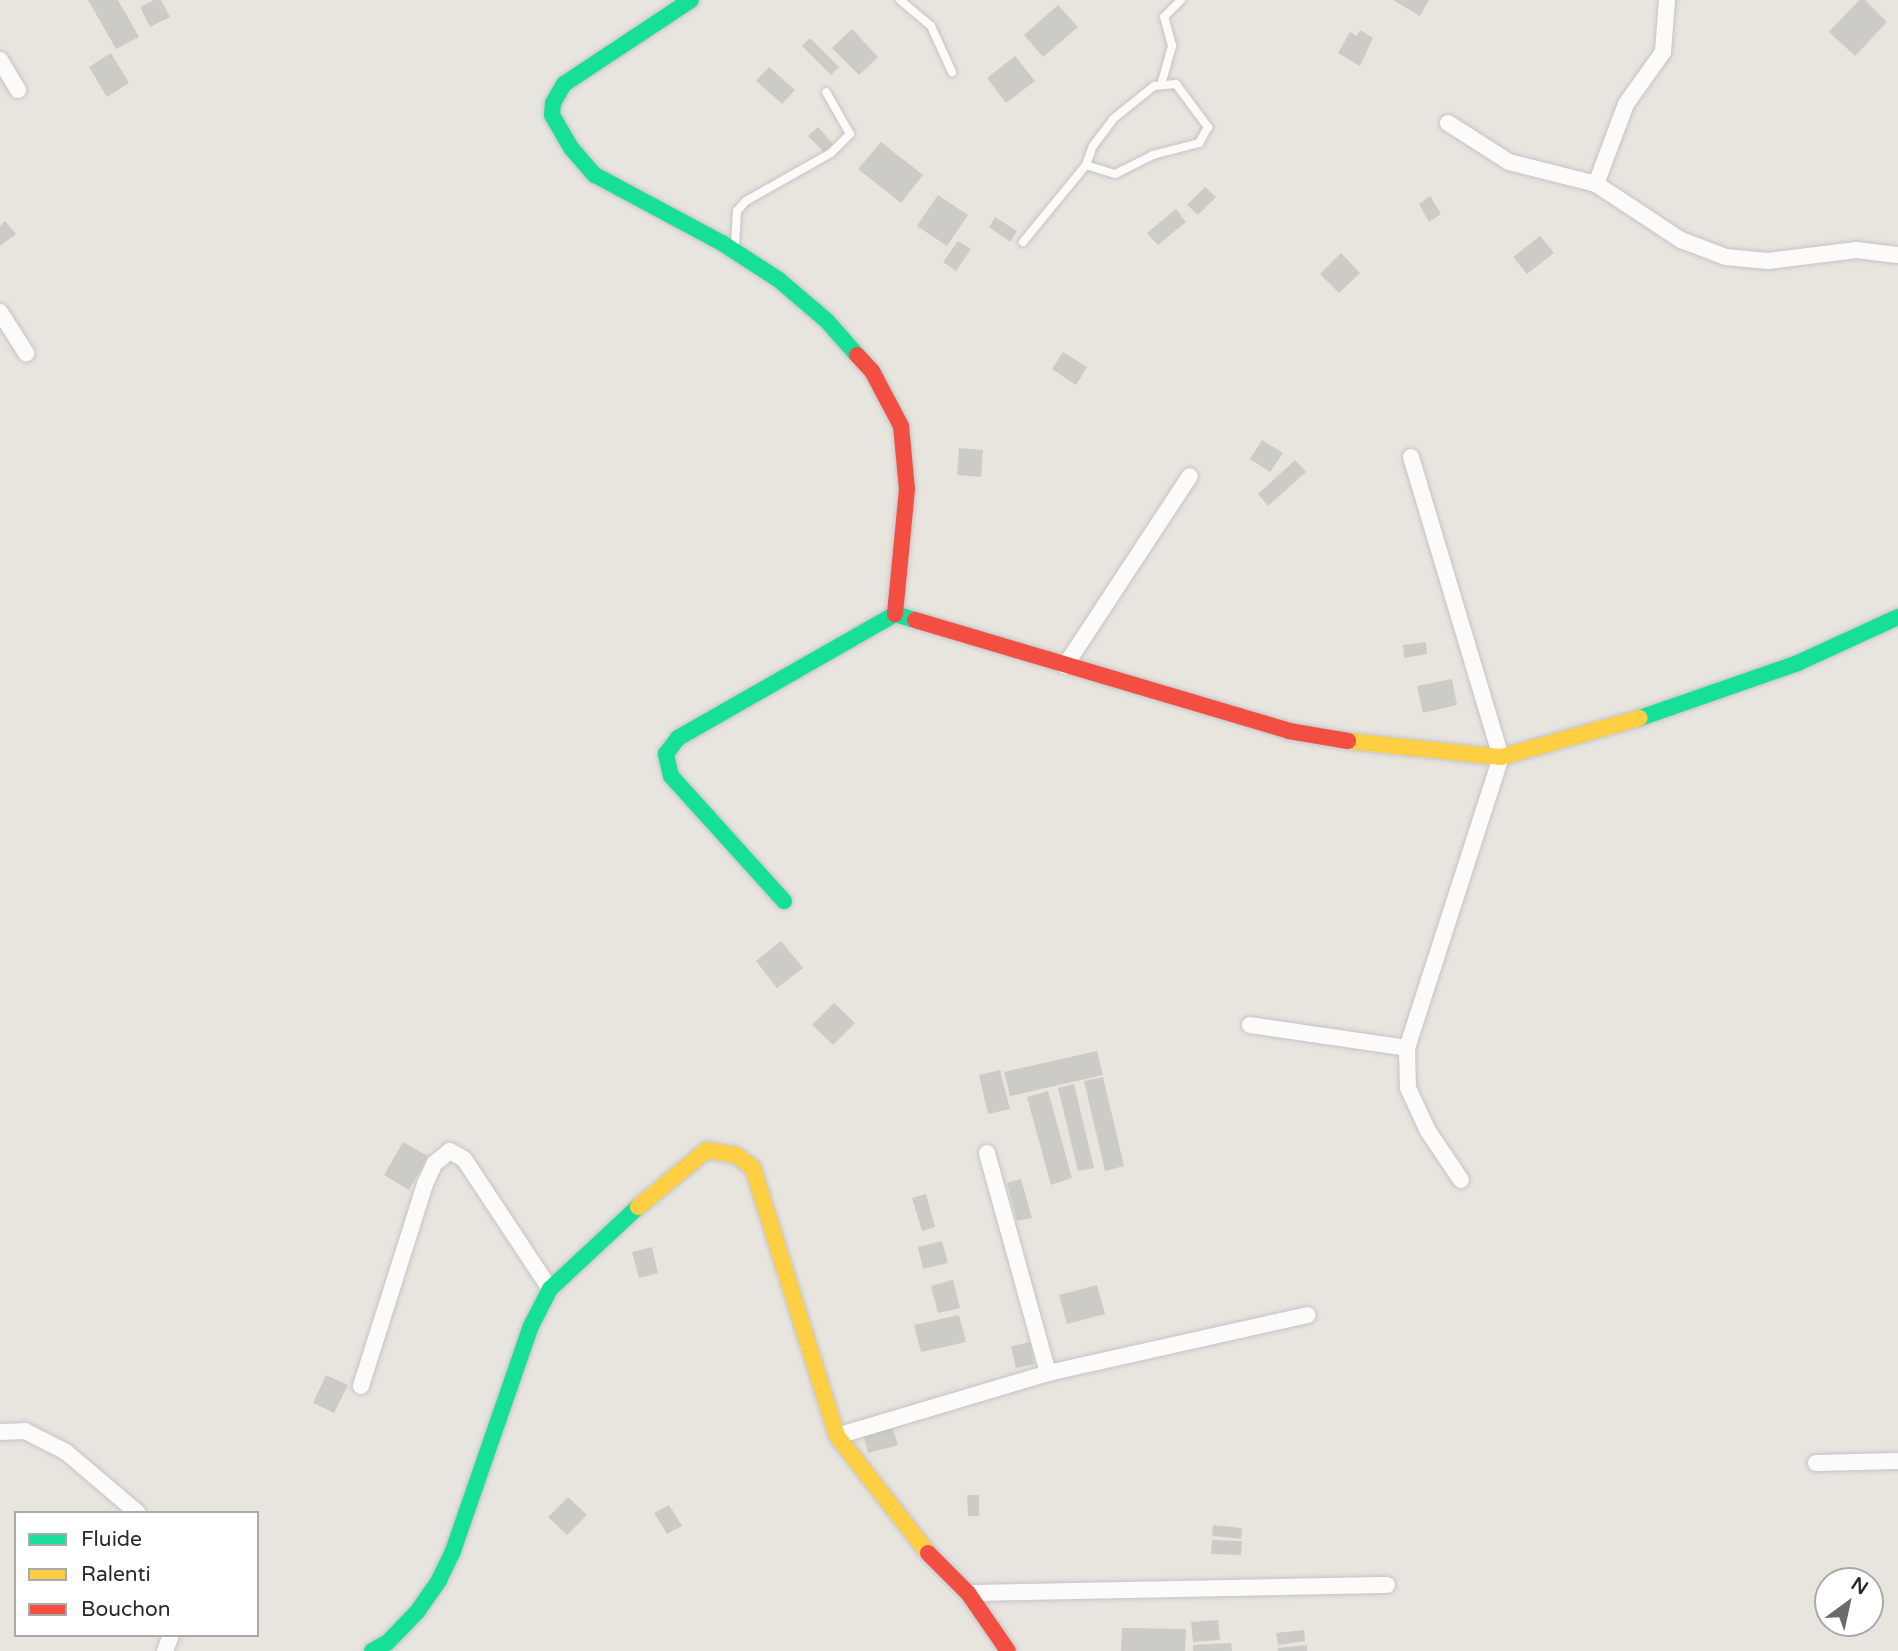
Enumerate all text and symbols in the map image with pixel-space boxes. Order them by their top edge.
legend [14,1511,259,1637]
text: Fluide [81,1527,142,1552]
text: Ralenti [81,1562,151,1587]
north arrow [1814,1567,1884,1637]
text: N [1847,1573,1872,1599]
text: Bouchon [81,1597,171,1622]

